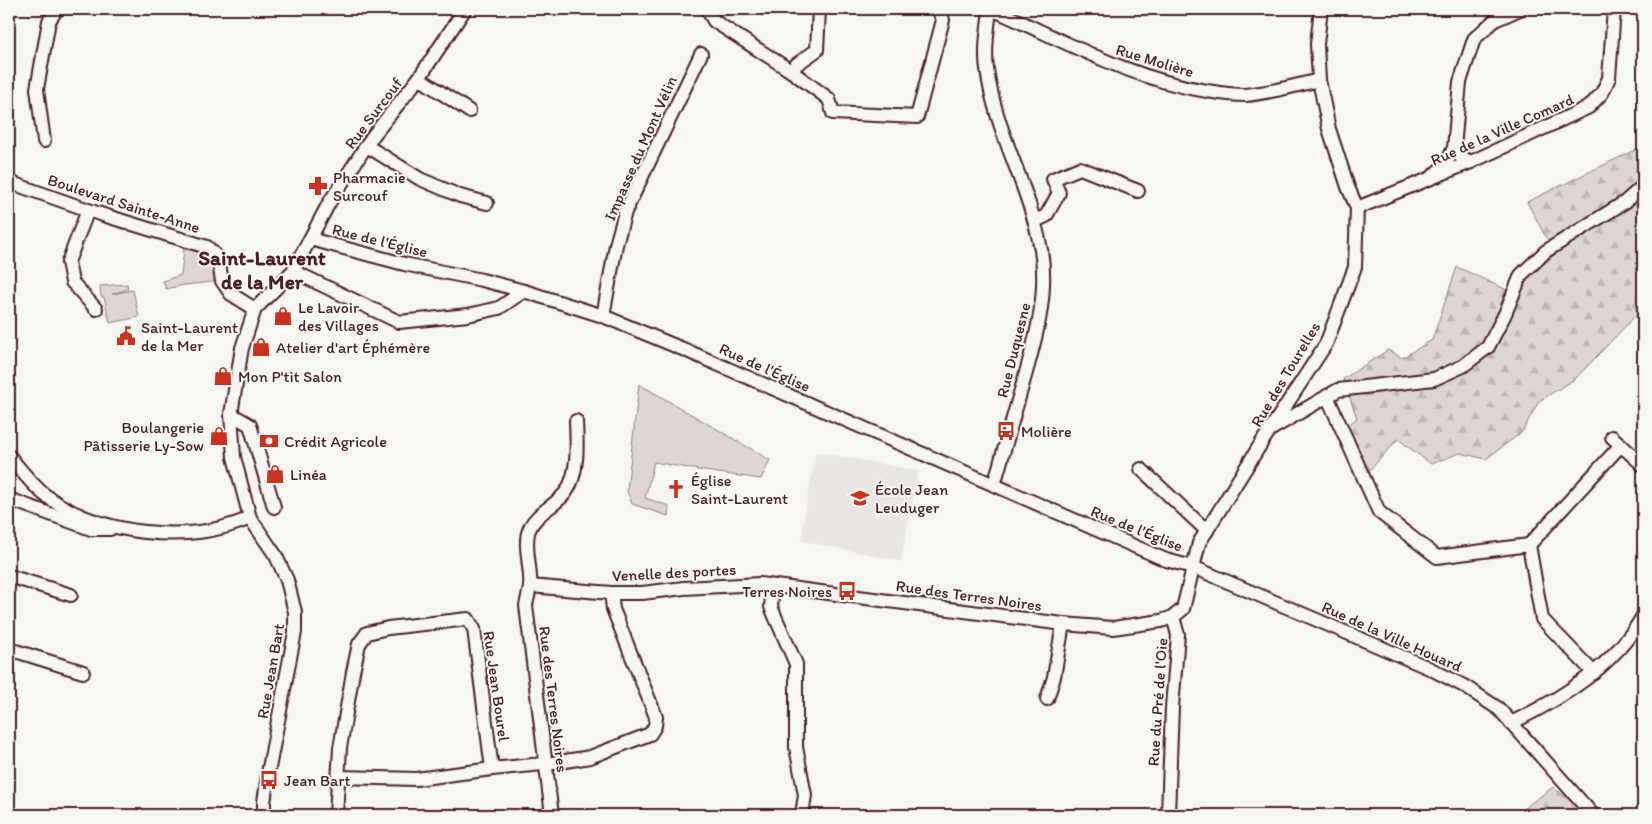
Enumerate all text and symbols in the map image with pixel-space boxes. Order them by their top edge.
street label: Rue Molière [1114,40,1196,81]
street label: Rue Surcouf [340,73,407,153]
street label: Impasse du Mont Vélin [600,73,681,224]
street label: Rue de la Ville Comard [1428,89,1577,170]
place label: Pharmacie Surcouf [333,168,406,205]
street label: Boulevard Sainte-Anne [45,170,202,237]
pharmacy icon: Pharmacie Surcouf [307,175,329,197]
street label: Rue de l'Église [330,219,430,262]
district label: Saint-Laurent de la Mer [198,245,326,294]
place label: Le Lavoir des Villages [298,298,379,335]
street label: Rue Duquesne [993,300,1035,400]
shop icon: Le Lavoir des Villages [272,305,294,327]
place label: Saint-Laurent de la Mer [141,318,238,355]
street label: Rue des Tourelles [1247,318,1324,430]
public building icon: Saint-Laurent de la Mer [115,325,137,347]
shop icon: Atelier d'art Éphémère [250,336,272,358]
place label: Atelier d'art Éphémère [276,338,430,357]
street label: Rue de l'Église [716,339,813,396]
shop icon: Mon P'tit Salon [212,365,234,387]
place label: Mon P'tit Salon [238,367,342,386]
place label: Boulangerie Pâtisserie Ly-Sow [83,418,204,455]
bus stop icon: Molière [995,420,1017,442]
place label: Molière [1021,422,1072,441]
shop icon: Boulangerie Pâtisserie Ly-Sow [208,425,230,447]
bank icon: Crédit Agricole [258,430,280,452]
place label: Crédit Agricole [284,432,387,451]
shop icon: Linéa [264,463,286,485]
place label: Linéa [290,465,327,484]
place label: Église Saint-Laurent [691,471,788,508]
church icon: Église Saint-Laurent [665,478,687,500]
place label: École Jean Leuduger [875,480,948,517]
school or university icon: École Jean Leuduger [849,487,871,509]
street label: Rue de l'Église [1088,501,1186,556]
street label: Venelle des portes [611,560,737,585]
street label: Rue des Terres Noires [895,576,1043,615]
bus stop icon: Terres Noires [836,580,858,602]
place label: Terres Noires [742,582,832,601]
street label: Rue de la Ville Houard [1319,597,1465,676]
street label: Rue Jean Bart [253,622,288,720]
street label: Rue des Terres Noires [535,625,572,773]
street label: Rue Jean Bourel [479,630,514,743]
street label: Rue du Pré de l'Oie [1144,637,1171,767]
bus stop icon: Jean Bart [258,769,280,791]
place label: Jean Bart [284,771,350,790]

